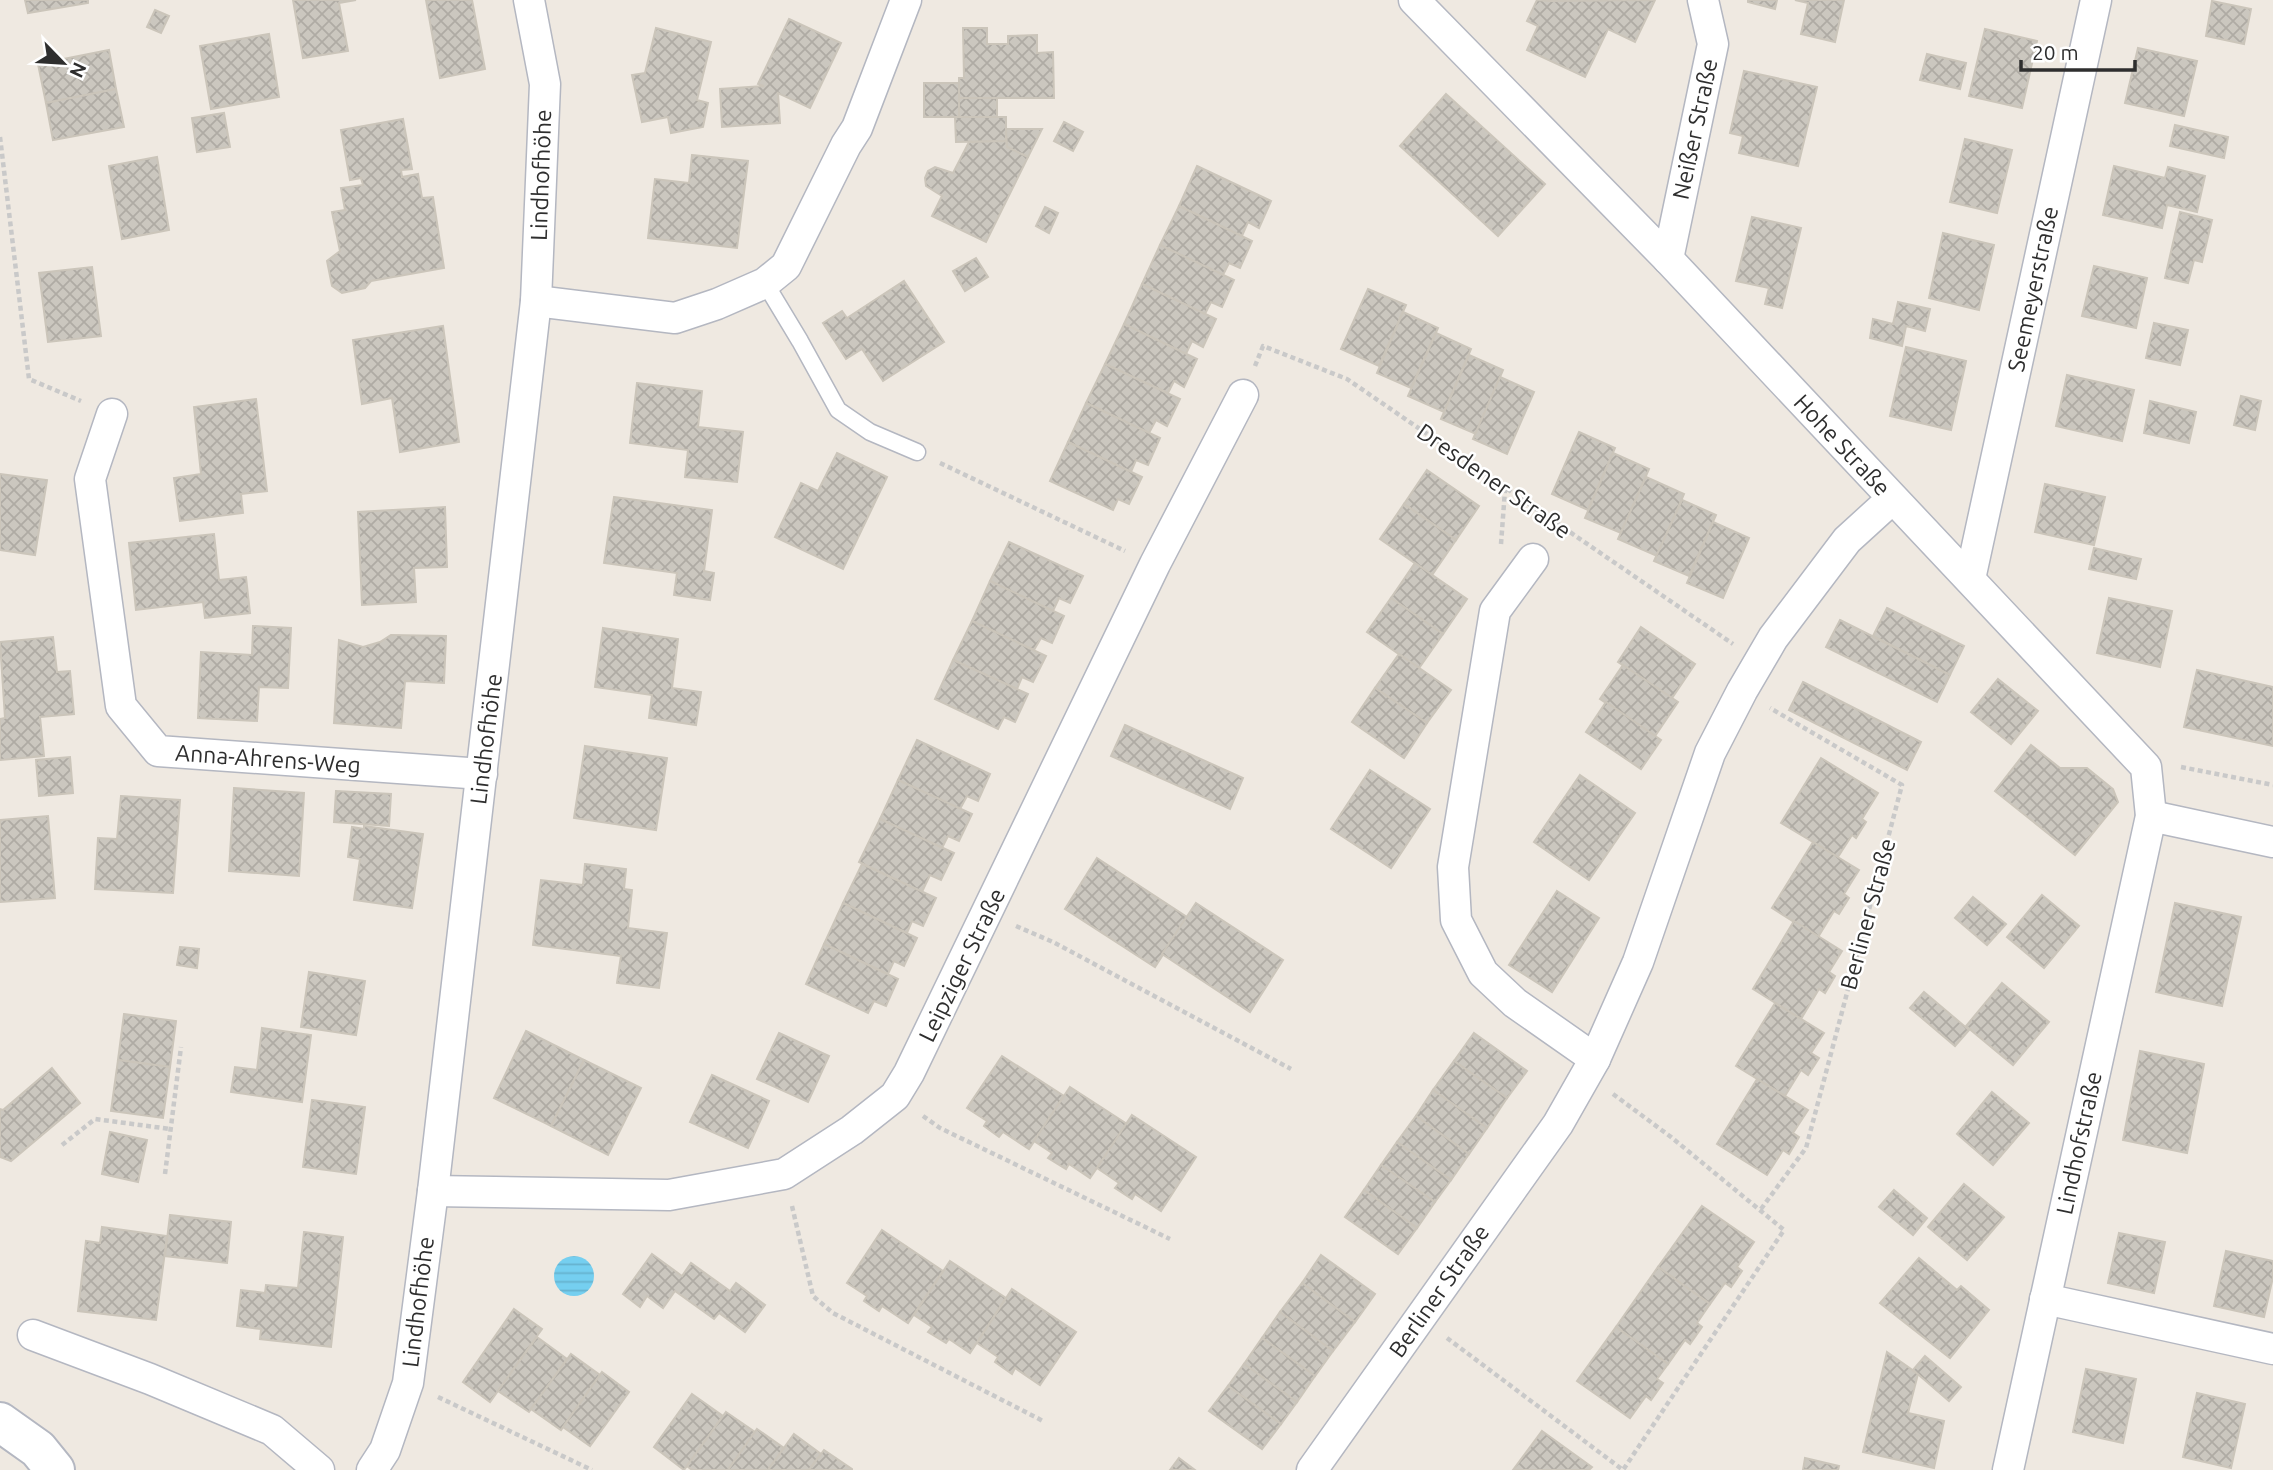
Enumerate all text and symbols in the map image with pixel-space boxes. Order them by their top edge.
north arrow [28,28,98,98]
scale bar [2021,28,2135,72]
text: 20 m [2032,40,2079,64]
street label: Neißer Straße [1667,56,1722,202]
text: N [65,59,91,81]
street label: Lindhofhöhe [526,109,555,241]
street label: Seemeyerstraße [2003,204,2062,374]
street label: Hohe Straße [1789,389,1895,500]
street label: Dresdener Straße [1413,418,1576,543]
street label: Lindhofhöhe [465,672,506,806]
street label: Anna-Ahrens-Weg [174,740,362,777]
street label: Berliner Straße [1835,835,1900,992]
street label: Leipziger Straße [914,884,1010,1046]
street label: Lindhofstraße [2051,1069,2106,1217]
street label: Berliner Straße [1384,1220,1493,1362]
street label: Lindhofhöhe [397,1235,438,1369]

